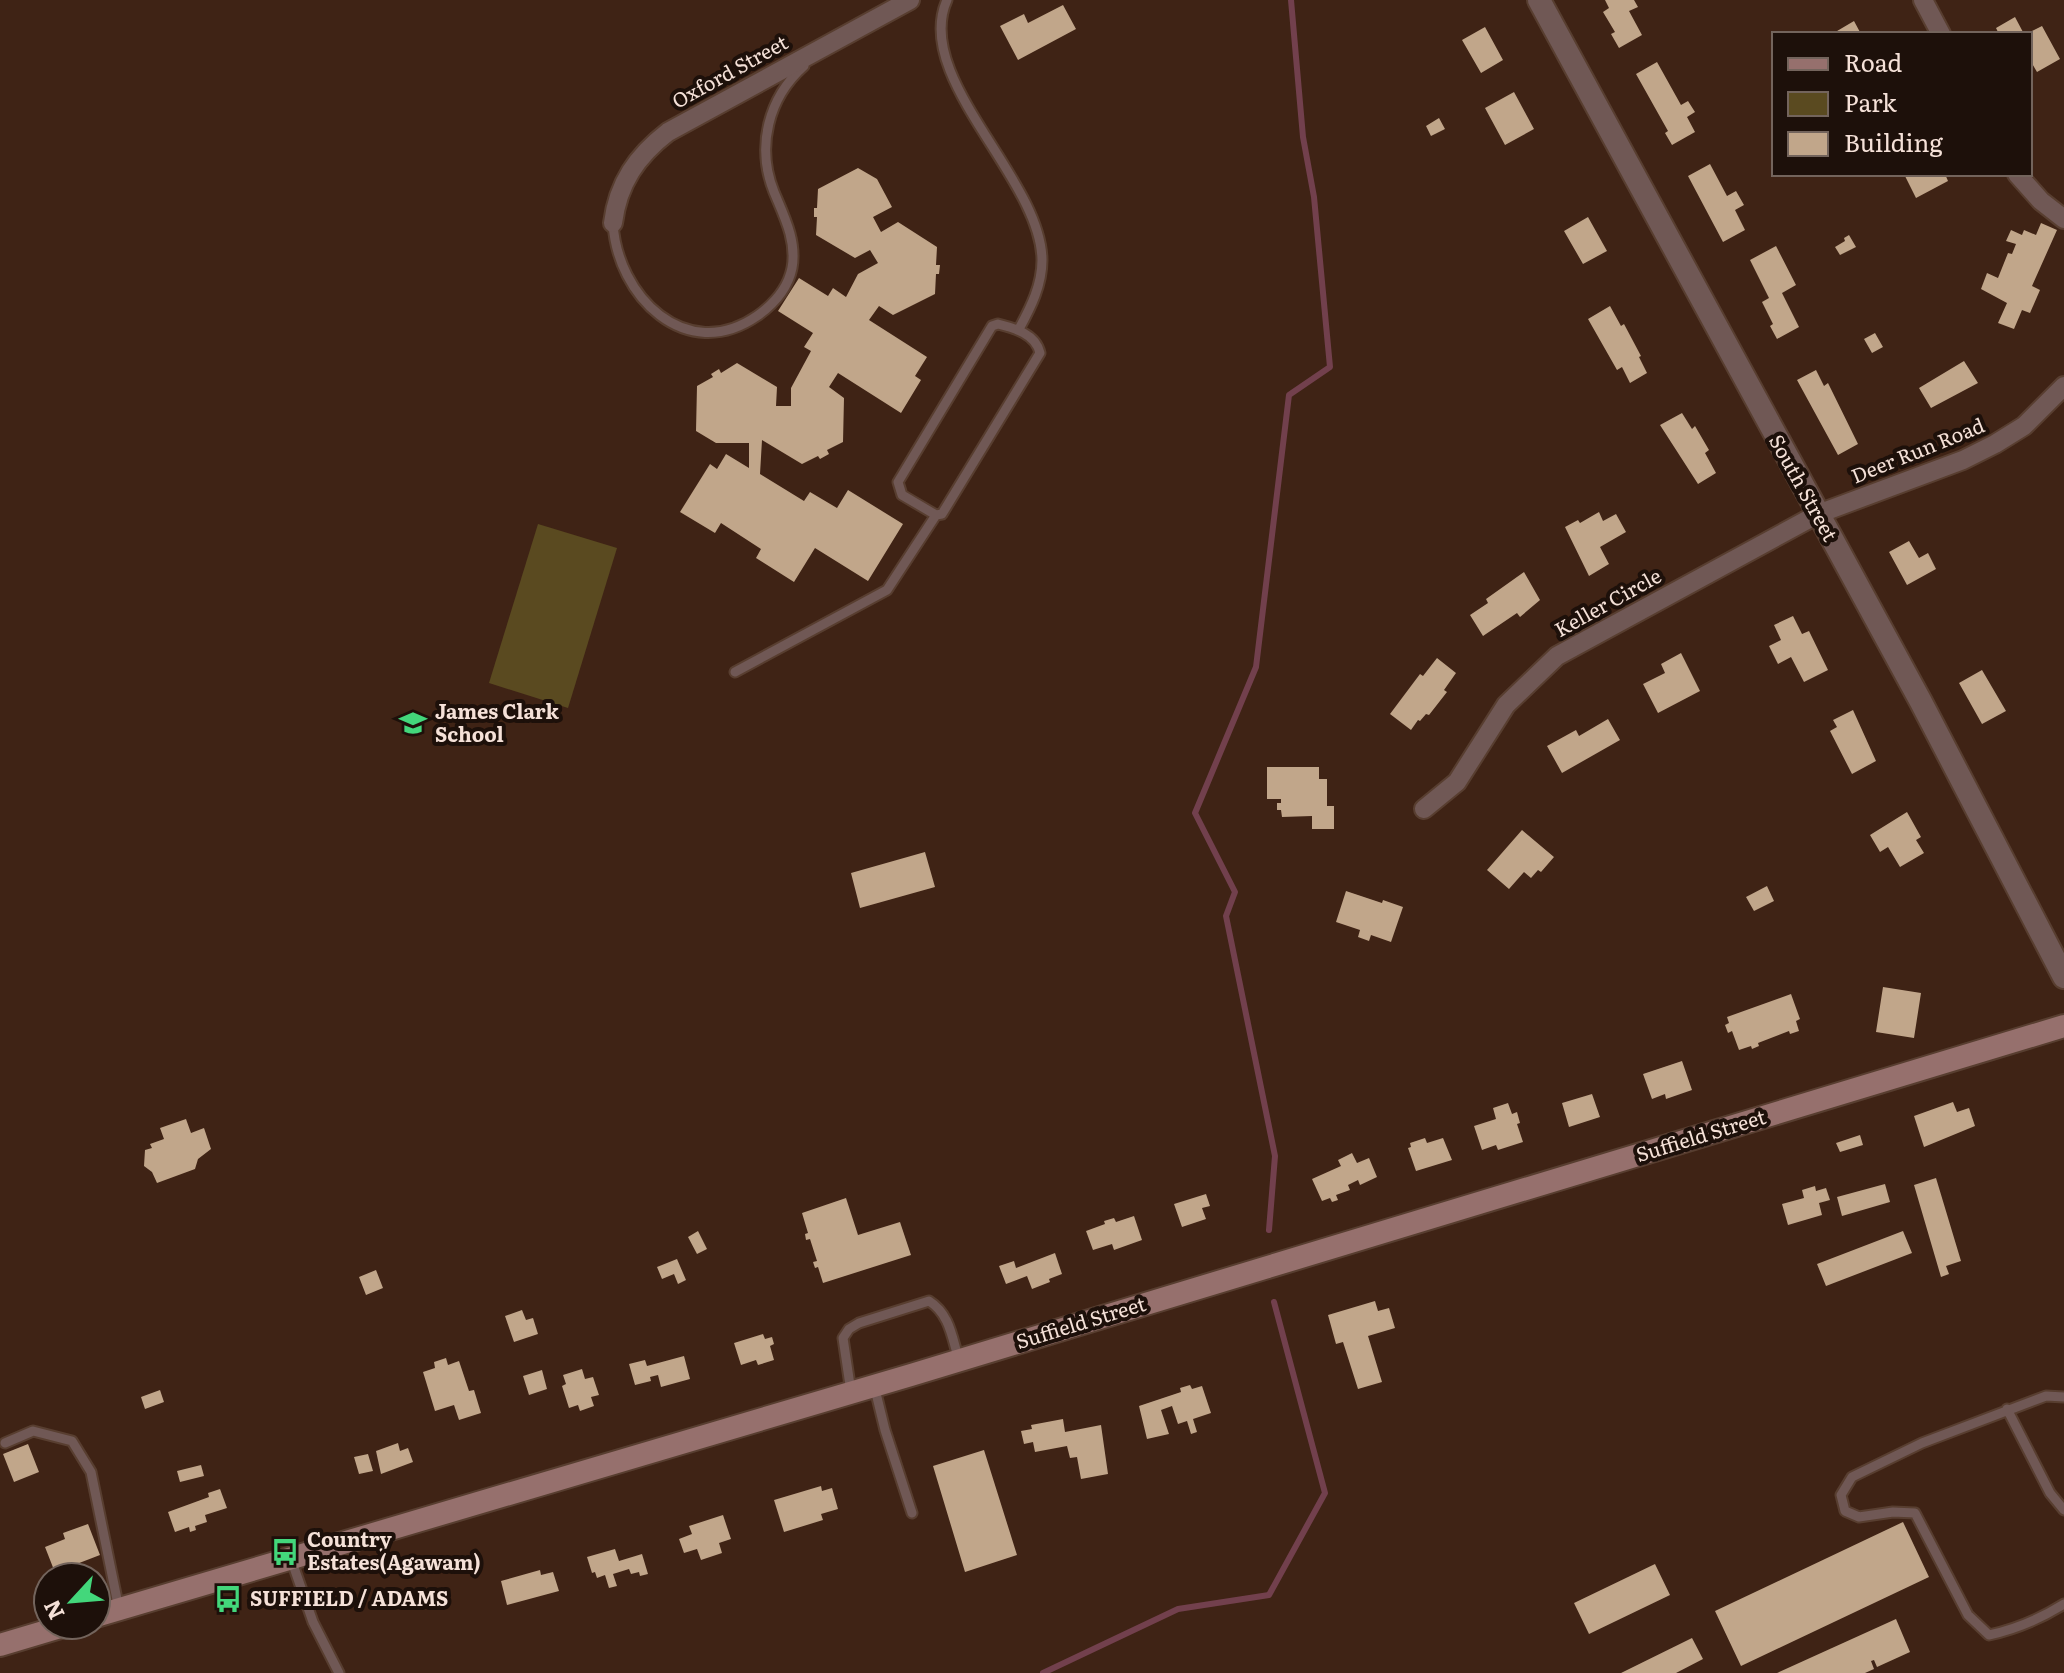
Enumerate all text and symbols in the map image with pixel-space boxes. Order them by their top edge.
street label: Oxford Street [666,26,792,114]
legend [1772,32,2032,176]
text: Road [1844,44,1903,79]
text: Park [1844,84,1897,119]
text: Building [1844,124,1943,159]
street label: Deer Run Road [1846,409,1988,490]
street label: South Street [1763,428,1847,546]
street label: Keller Circle [1548,559,1666,643]
place label: James Clark School [435,695,559,748]
school or university icon: James Clark School [398,708,428,738]
street label: Suffield Street [1632,1100,1769,1168]
street label: Suffield Street [1012,1287,1149,1355]
place label: Country Estates(Agawam) [307,1523,481,1576]
bus stop icon: Country Estates(Agawam) [270,1537,300,1567]
north arrow [32,1561,112,1641]
place label: SUFFIELD / ADAMS [250,1582,448,1612]
bus stop icon: SUFFIELD / ADAMS [213,1584,243,1614]
text: N [34,1595,72,1626]

